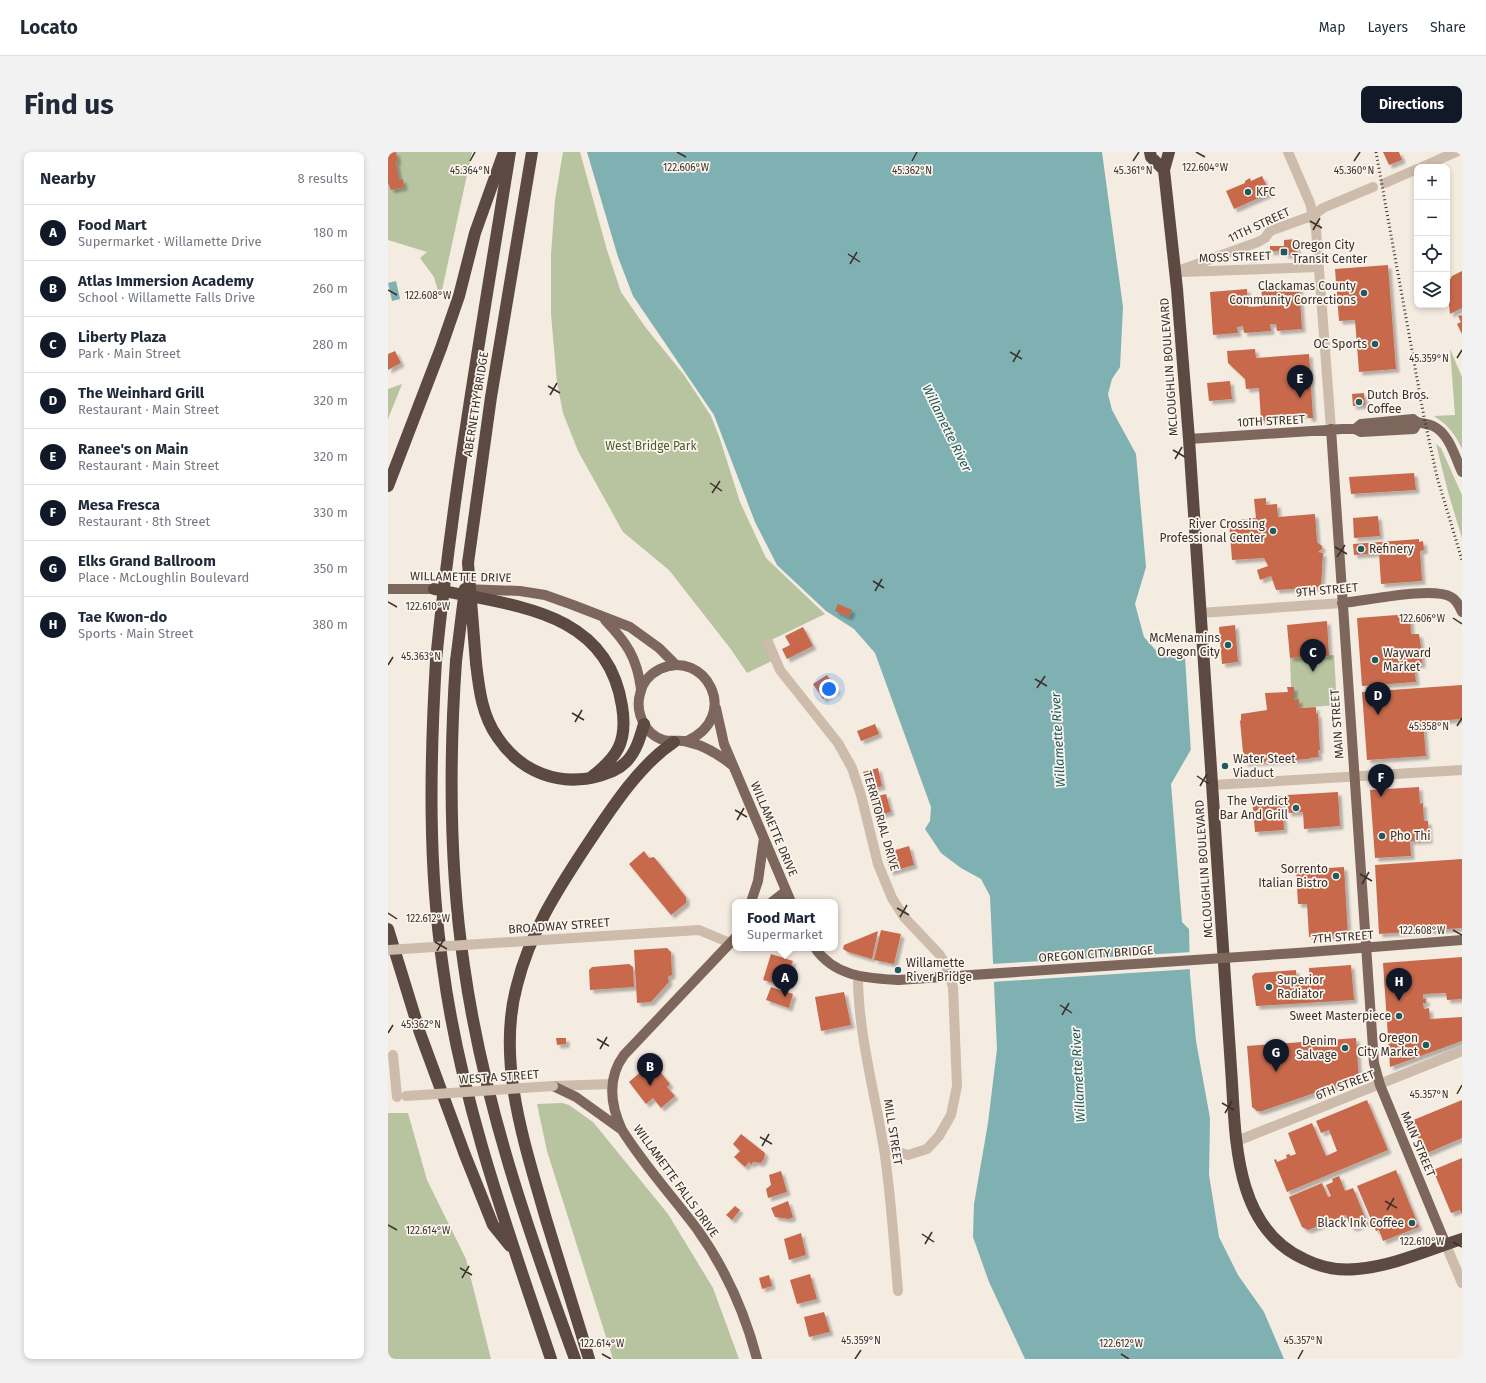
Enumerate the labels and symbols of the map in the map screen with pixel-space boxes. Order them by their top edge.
text: 122.606°W [663,162,710,174]
text: 122.604°W [1182,162,1229,174]
text: 45.364°N [450,165,490,177]
text: 45.362°N [892,165,932,177]
text: 45.361°N [1114,165,1152,177]
text: 45.360°N [1334,165,1374,177]
place label: KFC [1256,185,1276,199]
marker: KFC [1243,187,1253,197]
street label: 11TH STREET [1226,204,1293,245]
place label: Oregon City Transit Center [1292,238,1368,266]
marker: Oregon City Transit Center [1279,247,1289,257]
street label: MOSS STREET [1199,249,1272,265]
place label: Clackamas County Community Corrections [1229,279,1356,307]
marker: Clackamas County Community Corrections [1359,288,1369,298]
text: 122.608°W [405,290,452,302]
street label: MCLOUGHLIN BOULEVARD [1157,297,1181,437]
place label: OC Sports [1314,337,1367,351]
marker: OC Sports [1370,339,1380,349]
street label: ABERNETHY BRIDGE [461,350,491,458]
text: 45.359°N [1409,353,1449,365]
pin: E [1287,365,1313,398]
water label: Willamette River [919,382,975,475]
place label: Dutch Bros. Coffee [1367,388,1429,416]
marker: Dutch Bros. Coffee [1354,397,1364,407]
street label: 10TH STREET [1237,412,1306,430]
park label: West Bridge Park [605,439,698,453]
place label: River Crossing Professional Center [1160,517,1266,545]
marker: River Crossing Professional Center [1268,526,1278,536]
place label: Refinery [1369,542,1414,556]
marker: Refinery [1356,544,1366,554]
street label: WILLAMETTE DRIVE [410,569,512,585]
street label: 9TH STREET [1295,580,1359,600]
text: 122.610°W [406,601,451,613]
text: 122.606°W [1399,613,1446,625]
place label: McMenamins Oregon City [1149,631,1220,659]
pin: C [1300,639,1326,672]
marker: McMenamins Oregon City [1223,640,1233,650]
place label: Wayward Market [1383,646,1431,674]
text: 45.363°N [401,651,441,663]
marker: Wayward Market [1370,655,1380,665]
your location [819,679,839,699]
pin: D [1365,682,1391,715]
street label: MAIN STREET [1328,688,1346,759]
water label: Willamette River [1048,691,1068,788]
text: 45.358°N [1409,721,1449,733]
place label: Water Steet Viaduct [1233,752,1296,780]
marker: Water Steet Viaduct [1220,761,1230,771]
pin: F [1368,764,1394,797]
street label: TERRITORIAL DRIVE [860,769,902,873]
street label: WILLAMETTE DRIVE [748,779,800,879]
place label: The Verdict Bar And Grill [1219,794,1289,822]
street label: MCLOUGHLIN BOULEVARD [1192,799,1216,939]
marker: The Verdict Bar And Grill [1291,803,1301,813]
place label: Pho Thi [1390,829,1431,843]
marker: Pho Thi [1377,831,1387,841]
place label: Sorrento Italian Bistro [1258,862,1328,890]
marker: Sorrento Italian Bistro [1331,871,1341,881]
text: 122.612°W [406,913,451,925]
street label: BROADWAY STREET [508,915,611,937]
text: 122.608°W [1399,925,1446,937]
street label: 7TH STREET [1312,928,1375,946]
street label: OREGON CITY BRIDGE [1038,943,1154,965]
place label: Willamette River Bridge [906,956,972,984]
pin: A [772,964,798,997]
marker: Willamette River Bridge [893,965,903,975]
pin: H [1386,968,1412,1001]
place label: Superior Radiator [1277,973,1324,1001]
marker: Superior Radiator [1264,982,1274,992]
place label: Sweet Masterpiece [1290,1009,1391,1023]
marker: Sweet Masterpiece [1394,1011,1404,1021]
text: 45.362°N [401,1019,441,1031]
water label: Willamette River [1068,1026,1088,1123]
place label: Oregon City Market [1357,1031,1419,1059]
place label: Denim Salvage [1296,1034,1337,1062]
pin: G [1263,1039,1289,1072]
marker: Oregon City Market [1421,1040,1431,1050]
marker: Denim Salvage [1340,1043,1350,1053]
pin: B [637,1053,663,1086]
street label: WEST A STREET [458,1067,541,1087]
street label: 6TH STREET [1313,1067,1377,1103]
text: 45.357°N [1409,1089,1449,1101]
street label: MILL STREET [881,1098,905,1167]
street label: MAIN STREET [1398,1109,1438,1180]
street label: WILLAMETTE FALLS DRIVE [631,1122,721,1240]
place label: Black Ink Coffee [1317,1216,1404,1230]
marker: Black Ink Coffee [1407,1218,1417,1228]
text: 122.614°W [406,1225,451,1237]
text: 122.610°W [1400,1236,1445,1248]
text: 45.359°N [841,1335,881,1347]
text: 45.357°N [1283,1335,1323,1347]
text: 122.614°W [580,1338,625,1350]
text: 122.612°W [1099,1338,1144,1350]

